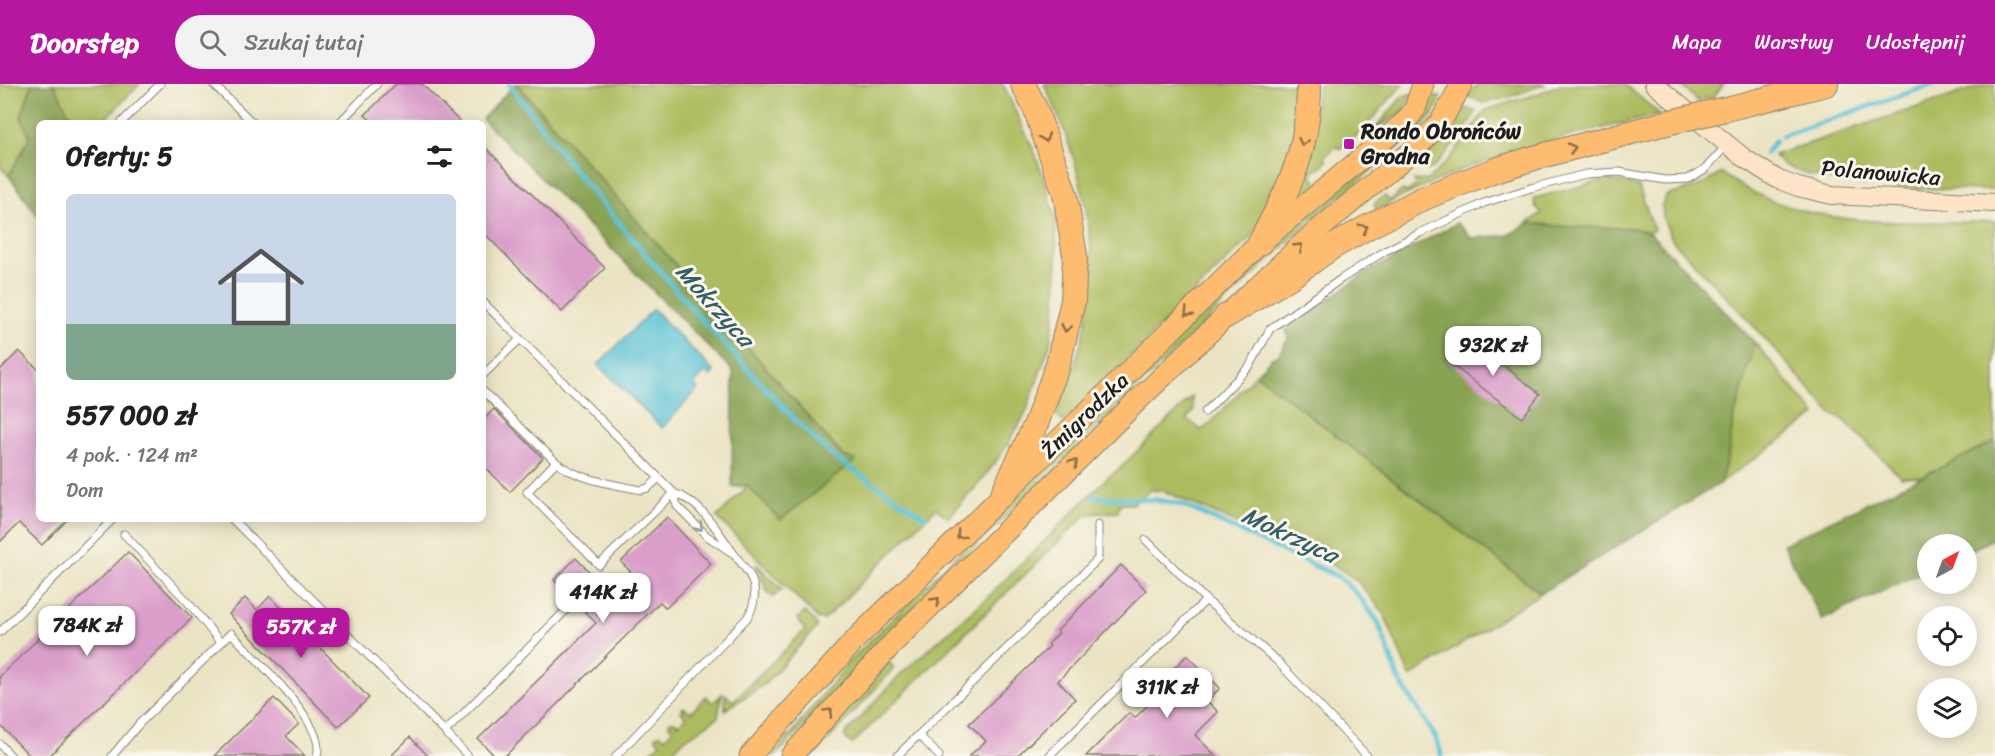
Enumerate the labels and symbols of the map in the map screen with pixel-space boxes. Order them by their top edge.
place label: Rondo Obrońców Grodna [1360,112,1522,176]
one-way arrow [1038,132,1051,143]
one-way arrow [1298,137,1311,147]
marker: Rondo Obrońców Grodna [1342,137,1356,151]
one-way arrow [1566,143,1577,155]
street label: Polanowicka [1820,148,1943,197]
one-way arrow [1358,224,1369,236]
one-way arrow [1292,243,1303,254]
water label: Mokrzyca [665,253,767,359]
one-way arrow [1185,306,1196,317]
one-way arrow [1061,323,1074,333]
pin: 932K zł [1438,326,1548,377]
street label: Żmigrodzka [1030,362,1138,468]
one-way arrow [1067,460,1078,471]
water label: Mokrzyca [1235,494,1348,577]
one-way arrow [691,520,702,531]
one-way arrow [957,528,968,539]
north arrow [1917,534,1977,594]
pin: 414K zł [548,573,658,624]
one-way arrow [928,597,939,608]
pin: 784K zł [32,606,142,657]
pin: 557K zł [246,608,356,659]
pin: 311K zł [1112,668,1222,719]
one-way arrow [822,708,833,719]

